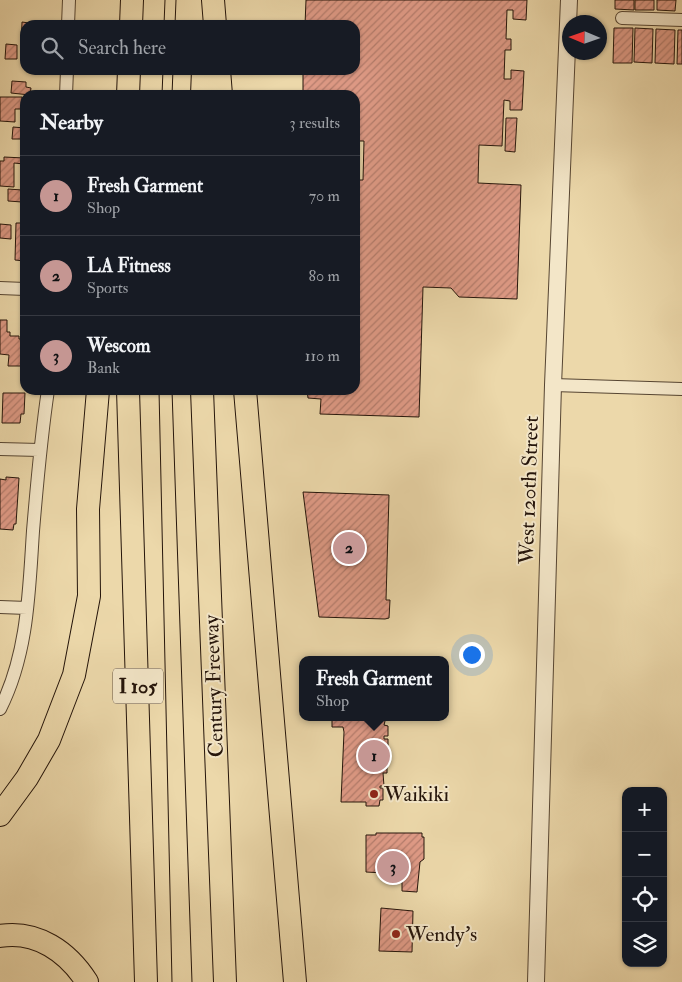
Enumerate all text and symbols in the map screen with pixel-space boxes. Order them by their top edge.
north arrow [562,15,607,60]
search box [20,20,360,75]
icon: search [38,34,66,62]
text: Search here [78,36,166,60]
text: Nearby [40,109,103,136]
text: 3 results [289,113,340,133]
text: Fresh Garment [87,174,203,198]
text: 1 [53,186,59,206]
text: 70 m [309,186,340,206]
text: Shop [87,198,120,218]
text: LA Fitness [87,254,171,278]
text: 2 [52,266,60,286]
text: 80 m [309,266,340,286]
text: Sports [87,278,128,298]
text: Wescom [87,334,151,358]
text: 3 [53,346,59,366]
text: 110 m [305,346,340,366]
text: Bank [87,358,120,378]
street label: West 120th Street [513,415,545,566]
pin: 2 [333,529,365,567]
street label: Century Freeway [198,614,230,758]
your location [459,642,485,668]
popup [299,656,449,721]
text: Fresh Garment [316,667,432,691]
road number: I 105 [113,668,163,704]
text: Shop [316,691,349,711]
pin: 1 [358,737,390,775]
place label: Waikiki [383,781,449,808]
map controls [622,787,667,967]
button: + [622,787,667,832]
marker: Waikiki [368,788,380,800]
button: − [622,832,667,877]
pin: 3 [377,848,409,886]
button: locate [622,877,667,922]
place label: Wendy's [405,921,477,948]
button: layers [622,922,667,967]
marker: Wendy's [390,928,402,940]

